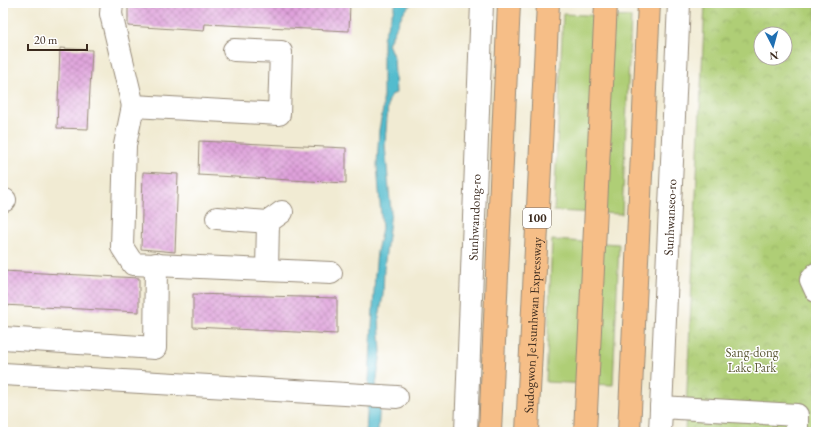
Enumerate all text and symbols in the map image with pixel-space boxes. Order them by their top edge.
scale bar [28,26,87,52]
north arrow [753,26,793,66]
text: 20 m [34,32,58,48]
text: N [769,49,779,63]
street label: Sunhwandong-ro [464,173,485,261]
street label: Sunhwanseo-ro [660,178,680,256]
road number: 100 [523,208,551,228]
street label: Sudogwon Je1sunhwan Expressway [520,236,546,414]
park label: Sang-dong Lake Park [726,344,779,376]

